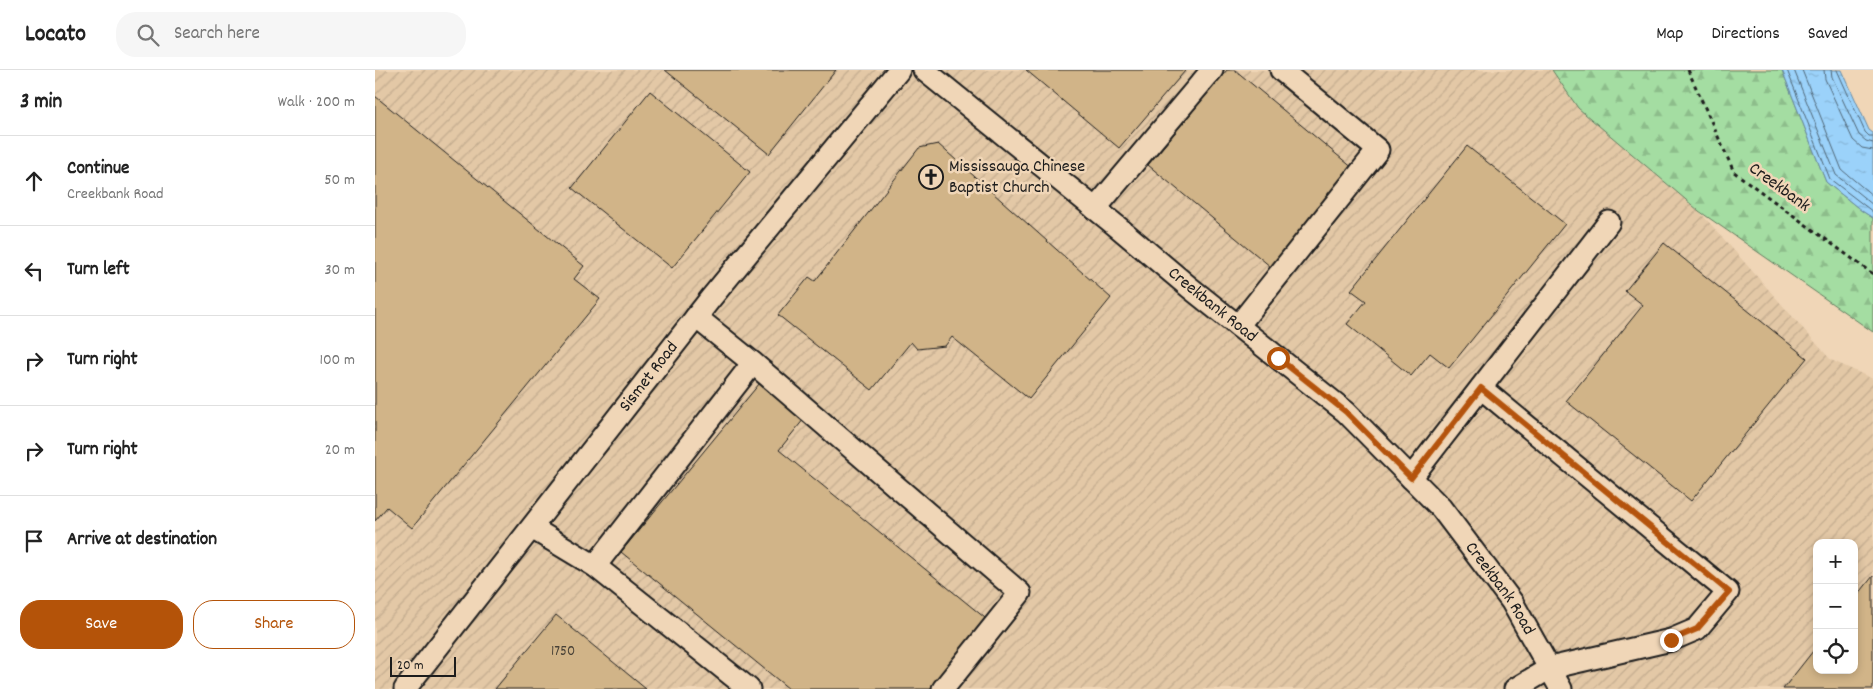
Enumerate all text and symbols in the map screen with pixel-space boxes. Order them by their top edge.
search box [116,12,466,57]
text: Locato [25,18,86,52]
icon: search [134,21,162,49]
text: Search here [174,21,260,48]
text: Map [1656,22,1683,47]
text: Directions [1711,22,1780,47]
text: Saved [1808,22,1848,47]
text: 3 min [20,88,62,118]
text: Walk · 200 m [278,91,355,114]
place label: Mississauga Chinese Baptist Church [949,155,1085,201]
text: Continue [67,156,129,183]
street label: Creekbank [1743,157,1815,219]
church icon: Mississauga Chinese Baptist Church [918,164,944,190]
icon: ahead [20,167,48,195]
text: 50 m [324,169,355,192]
text: Creekbank Road [67,183,163,206]
icon: left [20,257,48,285]
text: Turn left [67,257,130,284]
text: 30 m [325,259,355,282]
street label: Creekbank Road [1162,261,1262,349]
street label: Sismet Road [613,337,685,418]
icon: right [20,347,48,375]
text: Turn right [67,347,138,374]
route start [1267,347,1290,370]
text: 100 m [319,349,355,372]
icon: right [20,437,48,465]
text: Turn right [67,437,138,464]
text: 20 m [325,439,355,462]
icon: arrive [20,527,48,555]
text: Arrive at destination [67,527,217,554]
street label: Creekbank Road [1458,537,1541,640]
map controls [1813,539,1858,674]
button: + [1813,539,1858,584]
button: − [1813,584,1858,629]
button: Save [20,600,183,649]
button: Share [193,600,355,649]
route end [1660,629,1683,652]
button: locate [1813,629,1858,674]
house number: 1750 [551,641,575,663]
scale bar [390,654,456,677]
text: 20 m [397,656,424,676]

